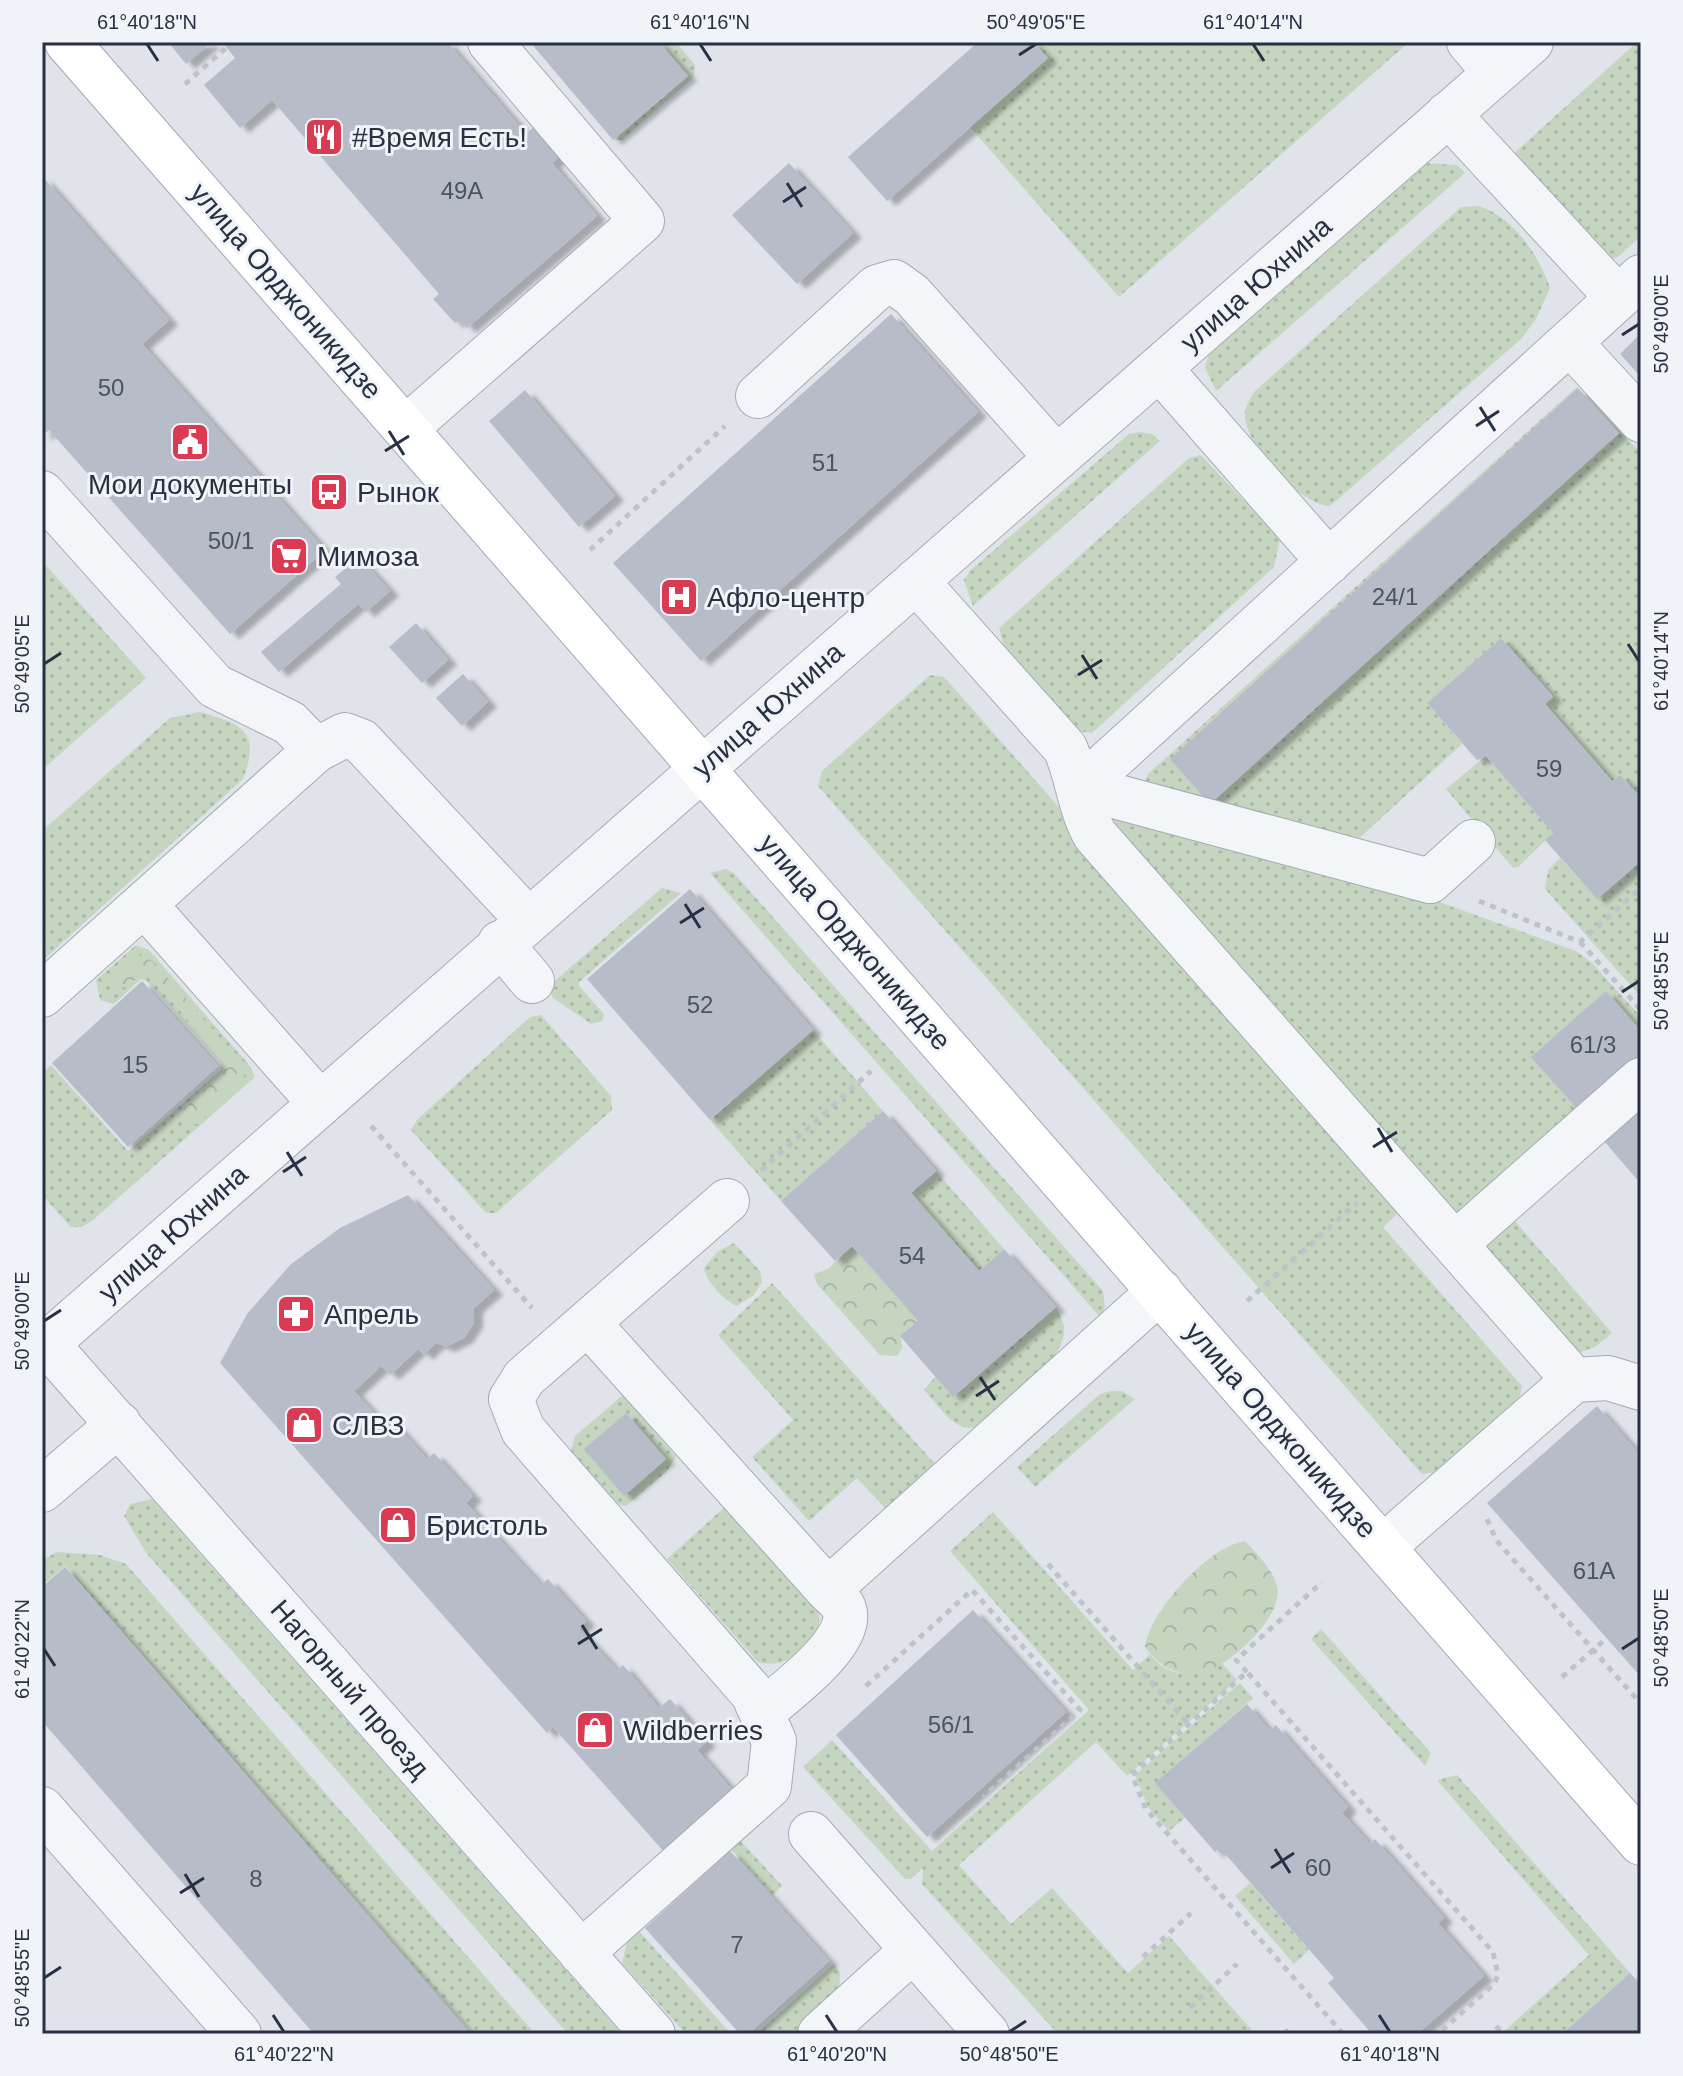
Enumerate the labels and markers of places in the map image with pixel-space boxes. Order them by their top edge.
restaurant icon: #Время Есть! [303,116,345,158]
place label: #Время Есть! [352,122,527,153]
public building icon: Мои документы [169,421,211,463]
place label: Мои документы [88,469,292,500]
bus stop icon: Рынок [308,471,350,513]
place label: Рынок [357,477,440,508]
supermarket icon: Мимоза [268,535,310,577]
place label: Мимоза [317,541,419,572]
hospital icon: Афло-центр [658,576,700,618]
place label: Афло-центр [707,582,865,613]
pharmacy icon: Апрель [275,1293,317,1335]
place label: Апрель [324,1299,419,1330]
shop icon: СЛВЗ [283,1404,325,1446]
place label: СЛВЗ [332,1410,404,1441]
shop icon: Бристоль [377,1504,419,1546]
place label: Бристоль [426,1510,548,1541]
shop icon: Wildberries [574,1709,616,1751]
place label: Wildberries [623,1715,763,1746]

